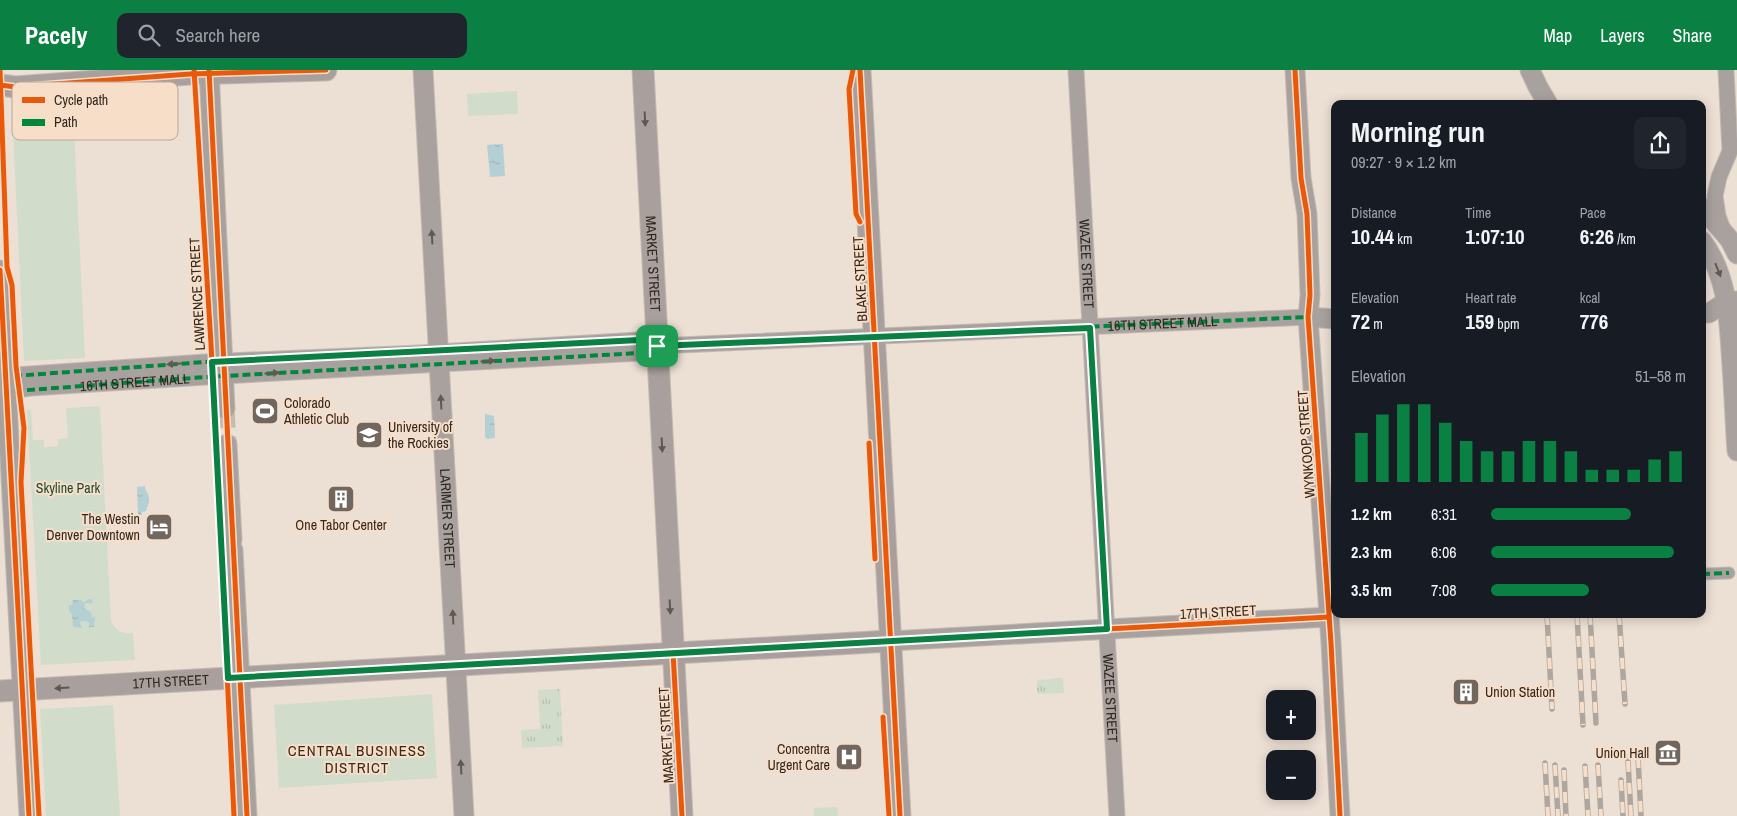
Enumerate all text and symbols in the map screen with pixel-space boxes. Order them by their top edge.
search box [117,13,467,58]
text: Pacely [25,19,87,51]
icon: search [135,21,163,49]
text: Search here [175,22,260,48]
text: Map [1544,23,1572,48]
text: Layers [1600,23,1645,48]
text: Share [1673,23,1712,48]
legend [12,82,178,140]
text: Cycle path [54,91,108,109]
one-way arrow [642,111,650,127]
text: Path [54,113,78,131]
text: Morning run [1351,113,1485,151]
button: share [1634,117,1686,169]
text: 09:27 · 9 × 1.2 km [1351,151,1456,173]
text: Distance [1351,204,1396,222]
text: Time [1465,204,1491,222]
text: Pace [1580,204,1606,222]
street label: MARKET STREET [642,215,665,312]
street label: WAZEE STREET [1075,219,1098,309]
text: 10.44 [1351,222,1394,251]
text: 1:07:10 [1465,222,1525,251]
text: 6:26 [1580,222,1614,251]
one-way arrow [428,229,436,245]
text: km [1394,230,1413,248]
text: /km [1614,230,1636,248]
street label: BLAKE STREET [849,236,871,322]
street label: LAWRENCE STREET [185,237,209,351]
one-way arrow [1714,263,1722,278]
text: Elevation [1351,289,1399,307]
text: Heart rate [1465,289,1516,307]
text: kcal [1580,289,1600,307]
text: 72 [1351,307,1370,336]
text: 159 [1465,307,1494,336]
text: 776 [1580,307,1608,336]
street label: 16TH STREET MALL [1107,312,1218,335]
text: m [1370,315,1383,333]
text: bpm [1494,315,1520,333]
pin [636,325,678,367]
icon: arrive [643,332,671,360]
one-way arrow [480,357,496,365]
one-way arrow [166,361,182,369]
text: Elevation [1351,365,1406,387]
text: 51–58 m [1635,365,1686,387]
street label: 16TH STREET MALL [79,369,191,395]
one-way arrow [265,369,281,377]
street label: WYNKOOP STREET [1293,389,1319,499]
place label: Colorado Athletic Club [283,394,349,428]
one-way arrow [437,394,445,410]
sports icon: Colorado Athletic Club [250,396,280,426]
place label: University of the Rockies [388,418,453,452]
school or university icon: University of the Rockies [354,420,384,450]
one-way arrow [658,437,666,453]
street label: LARIMER STREET [436,468,459,569]
park label: Skyline Park [36,479,100,497]
building icon: One Tabor Center [326,484,356,514]
text: 1.2 km [1351,503,1392,525]
text: 6:31 [1431,503,1457,525]
place label: The Westin Denver Downtown [46,510,140,544]
hotel icon: The Westin Denver Downtown [144,512,174,542]
place label: One Tabor Center [295,516,387,534]
text: 2.3 km [1351,541,1392,563]
text: 6:06 [1431,541,1457,563]
text: 3.5 km [1351,579,1392,601]
text: 7:08 [1431,579,1457,601]
one-way arrow [667,600,675,616]
street label: 17TH STREET [1179,601,1257,623]
one-way arrow [449,609,457,625]
street label: WAZEE STREET [1099,653,1122,743]
street label: 17TH STREET [132,670,209,693]
building icon: Union Station [1451,677,1481,707]
place label: Union Station [1485,683,1555,701]
one-way arrow [54,684,70,692]
street label: MARKET STREET [654,687,678,783]
map controls [1266,690,1316,800]
button: + [1266,690,1316,740]
museum icon: Union Hall [1653,738,1683,768]
district label: CENTRAL BUSINESS DISTRICT [288,740,426,778]
place label: Concentra Urgent Care [767,740,831,774]
hospital icon: Concentra Urgent Care [834,742,864,772]
place label: Union Hall [1595,744,1649,762]
button: − [1266,750,1316,800]
one-way arrow [457,759,465,775]

